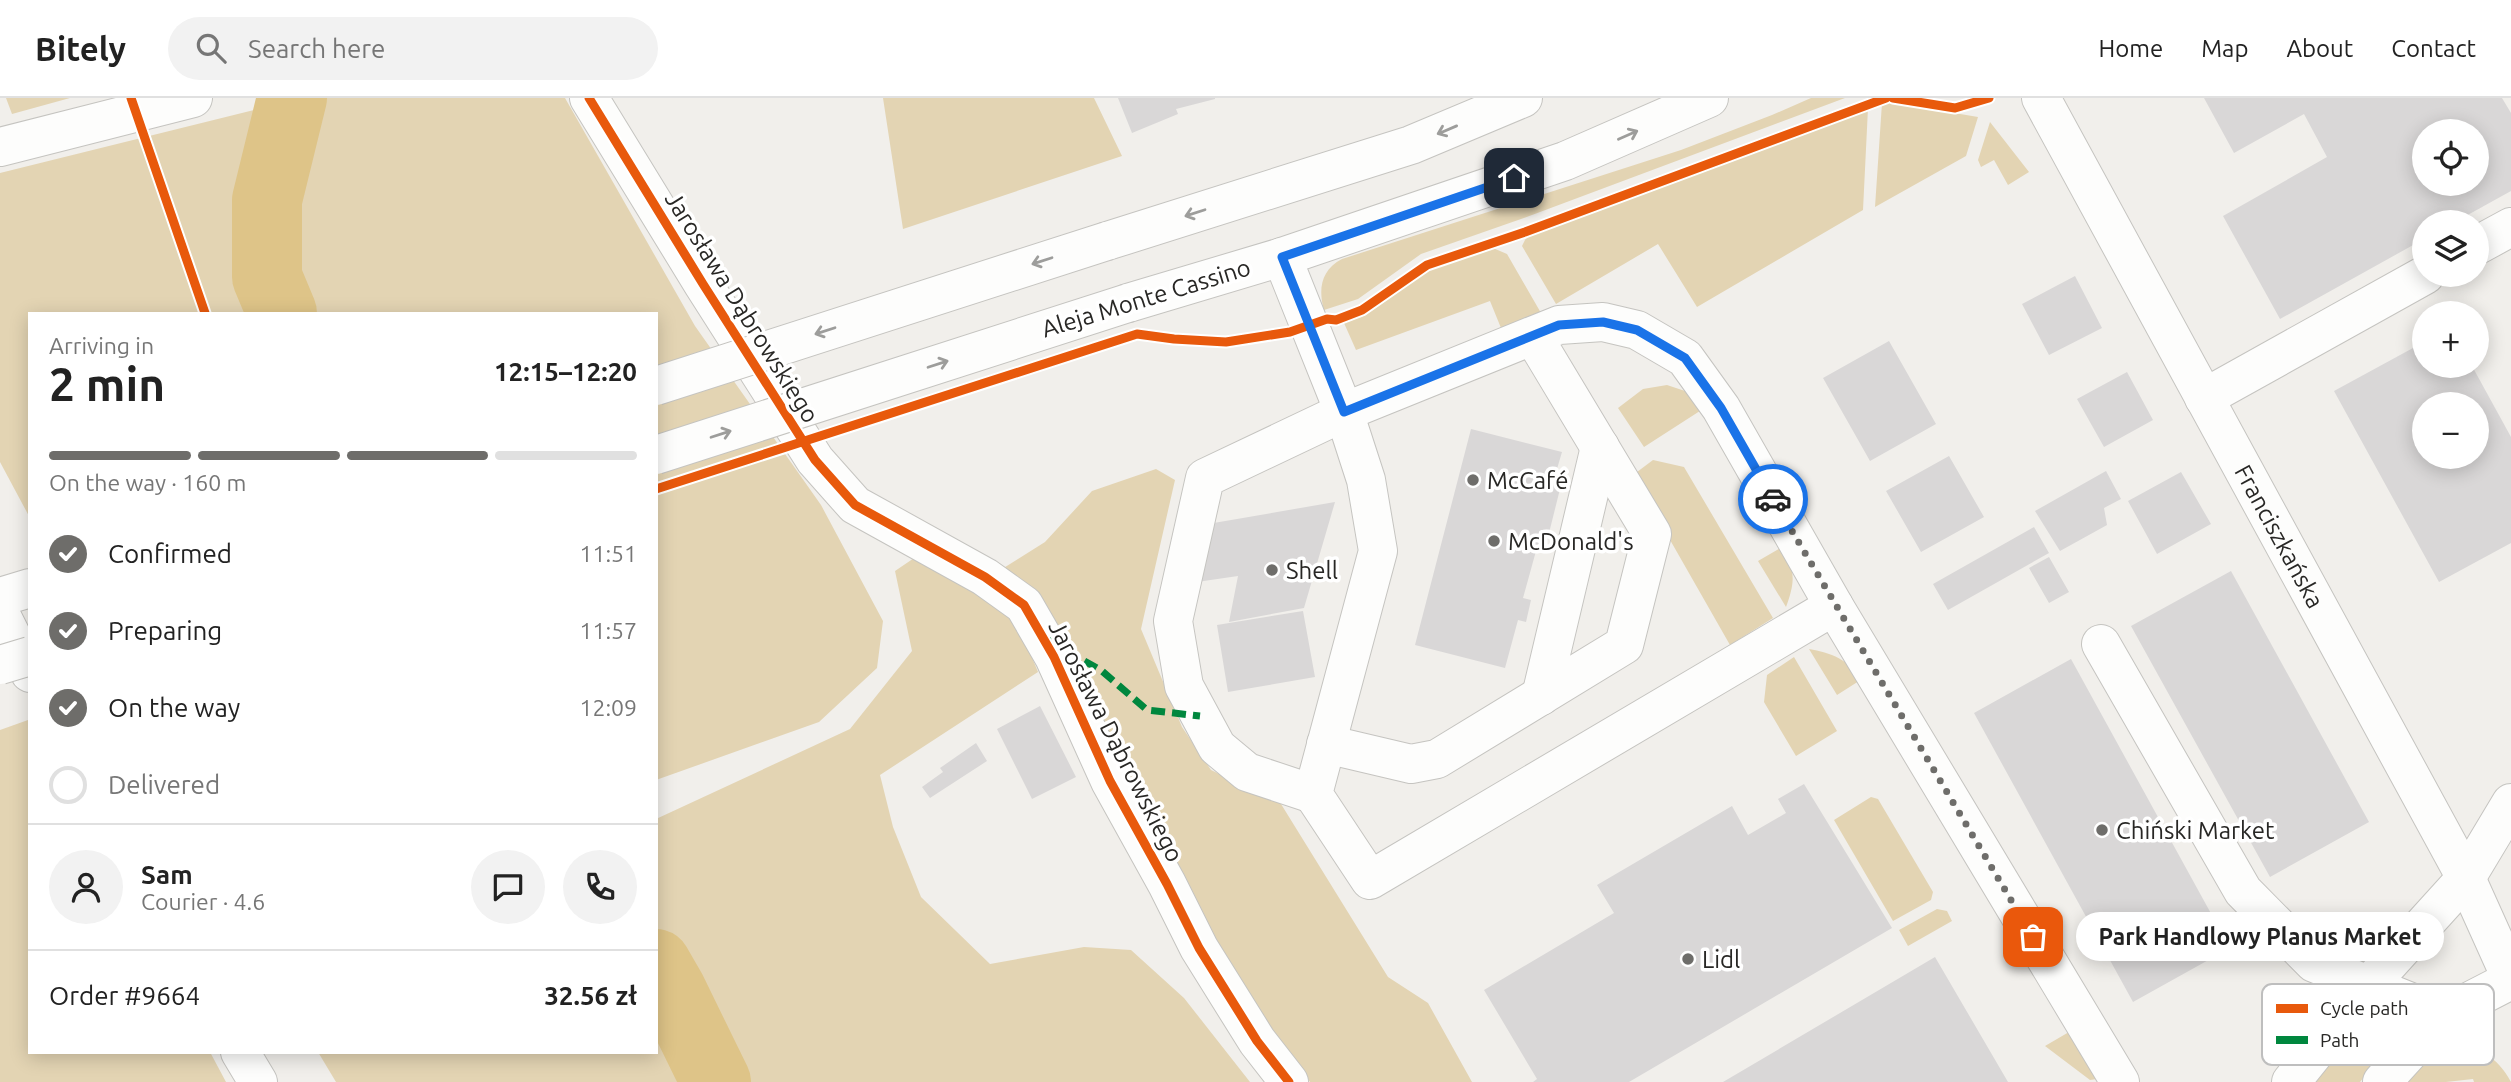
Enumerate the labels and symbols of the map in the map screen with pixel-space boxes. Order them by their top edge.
one-way arrow [1437,124,1458,137]
one-way arrow [1616,128,1638,141]
pin [1484,148,1544,208]
street label: Jarosława Dąbrowskiego [660,186,824,428]
one-way arrow [1184,207,1206,220]
street label: Aleja Monte Cassino [1038,253,1254,343]
one-way arrow [1031,256,1053,269]
one-way arrow [815,326,837,339]
one-way arrow [926,357,948,369]
one-way arrow [710,426,732,439]
street label: Franciszkańska [2230,460,2330,612]
courier [1738,464,1808,534]
place label: McCafé [1487,467,1568,494]
marker: McCafé [1465,472,1481,488]
place label: McDonald's [1508,528,1634,555]
marker: McDonald's [1486,533,1502,549]
place label: Shell [1286,557,1338,584]
marker: Shell [1264,562,1280,578]
street label: Jarosława Dąbrowskiego [1043,616,1189,866]
place label: Chiński Market [2116,817,2275,844]
marker: Chiński Market [2094,822,2110,838]
pin [2003,907,2063,967]
callout: Park Handlowy Planus Market [2075,912,2442,962]
place label: Lidl [1702,946,1740,973]
marker: Lidl [1680,951,1696,967]
legend [2262,984,2494,1065]
text: Cycle path [2320,997,2409,1019]
text: Path [2320,1029,2359,1051]

